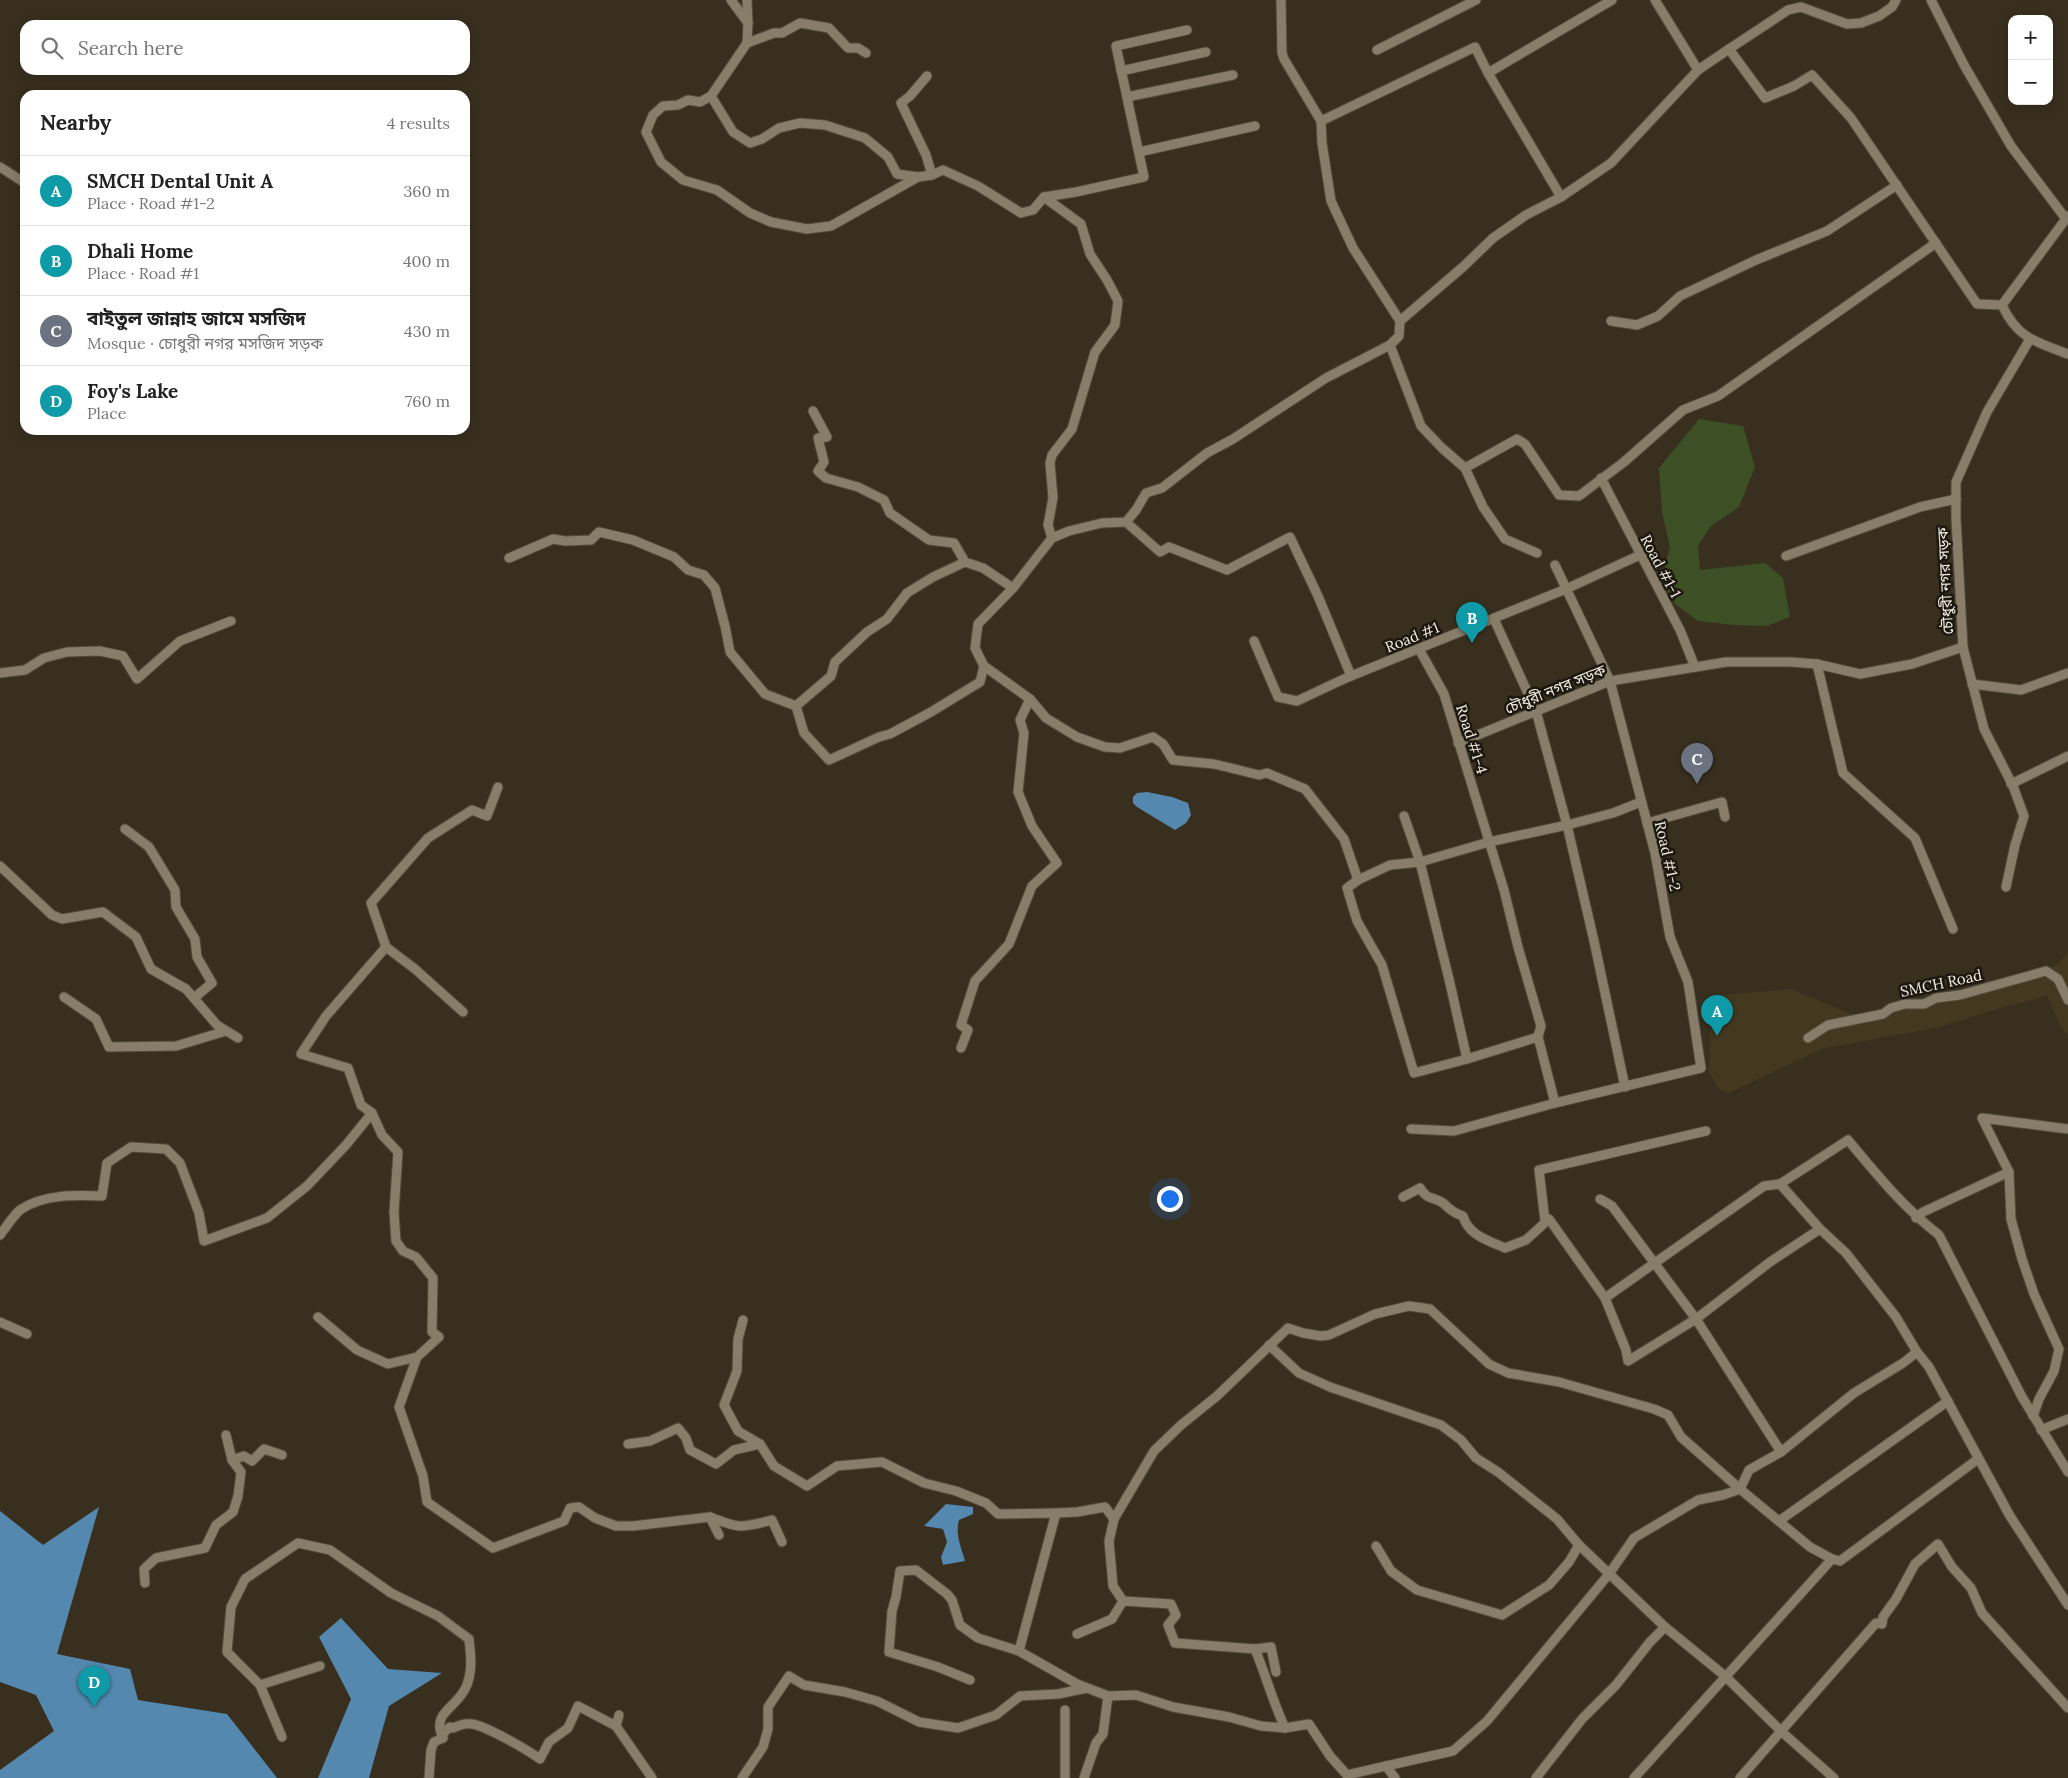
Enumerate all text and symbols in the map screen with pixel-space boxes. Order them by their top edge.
map controls [2008,15,2053,105]
button: + [2008,15,2053,60]
search box [20,20,470,75]
icon: search [38,34,66,62]
text: Search here [78,36,184,60]
button: − [2008,60,2053,105]
text: Nearby [40,109,111,136]
text: 4 results [387,113,450,133]
text: SMCH Dental Unit A [87,169,273,193]
text: A [51,181,61,201]
text: 360 m [403,181,450,201]
text: Place · Road #1-2 [87,193,215,213]
text: Dhali Home [87,239,193,263]
text: B [51,251,61,271]
text: 400 m [403,251,450,271]
text: Place · Road #1 [87,263,199,283]
text: বাইতুল জান্নাহ জামে মসজিদ [87,306,306,330]
text: C [50,321,62,341]
text: 430 m [404,321,450,341]
text: Mosque · চোধুরী নগর মসজিদ সড়ক [87,333,323,353]
text: Foy's Lake [87,379,178,403]
text: D [50,391,62,411]
text: 760 m [405,391,450,411]
text: Place [87,403,126,423]
street label: চৌধুরী নগর সড়ক [1933,526,1957,635]
street label: Road #1-1 [1636,531,1686,601]
pin: B [1456,602,1488,643]
street label: Road #1 [1382,618,1442,656]
street label: চৌধুরী নগর সড়ক [1502,660,1609,718]
street label: Road #1-4 [1452,702,1492,776]
pin: C [1681,743,1713,784]
street label: Road #1-2 [1651,819,1685,893]
street label: SMCH Road [1898,965,1984,1001]
pin: A [1701,995,1733,1036]
your location [1157,1186,1183,1212]
pin: D [78,1666,110,1707]

